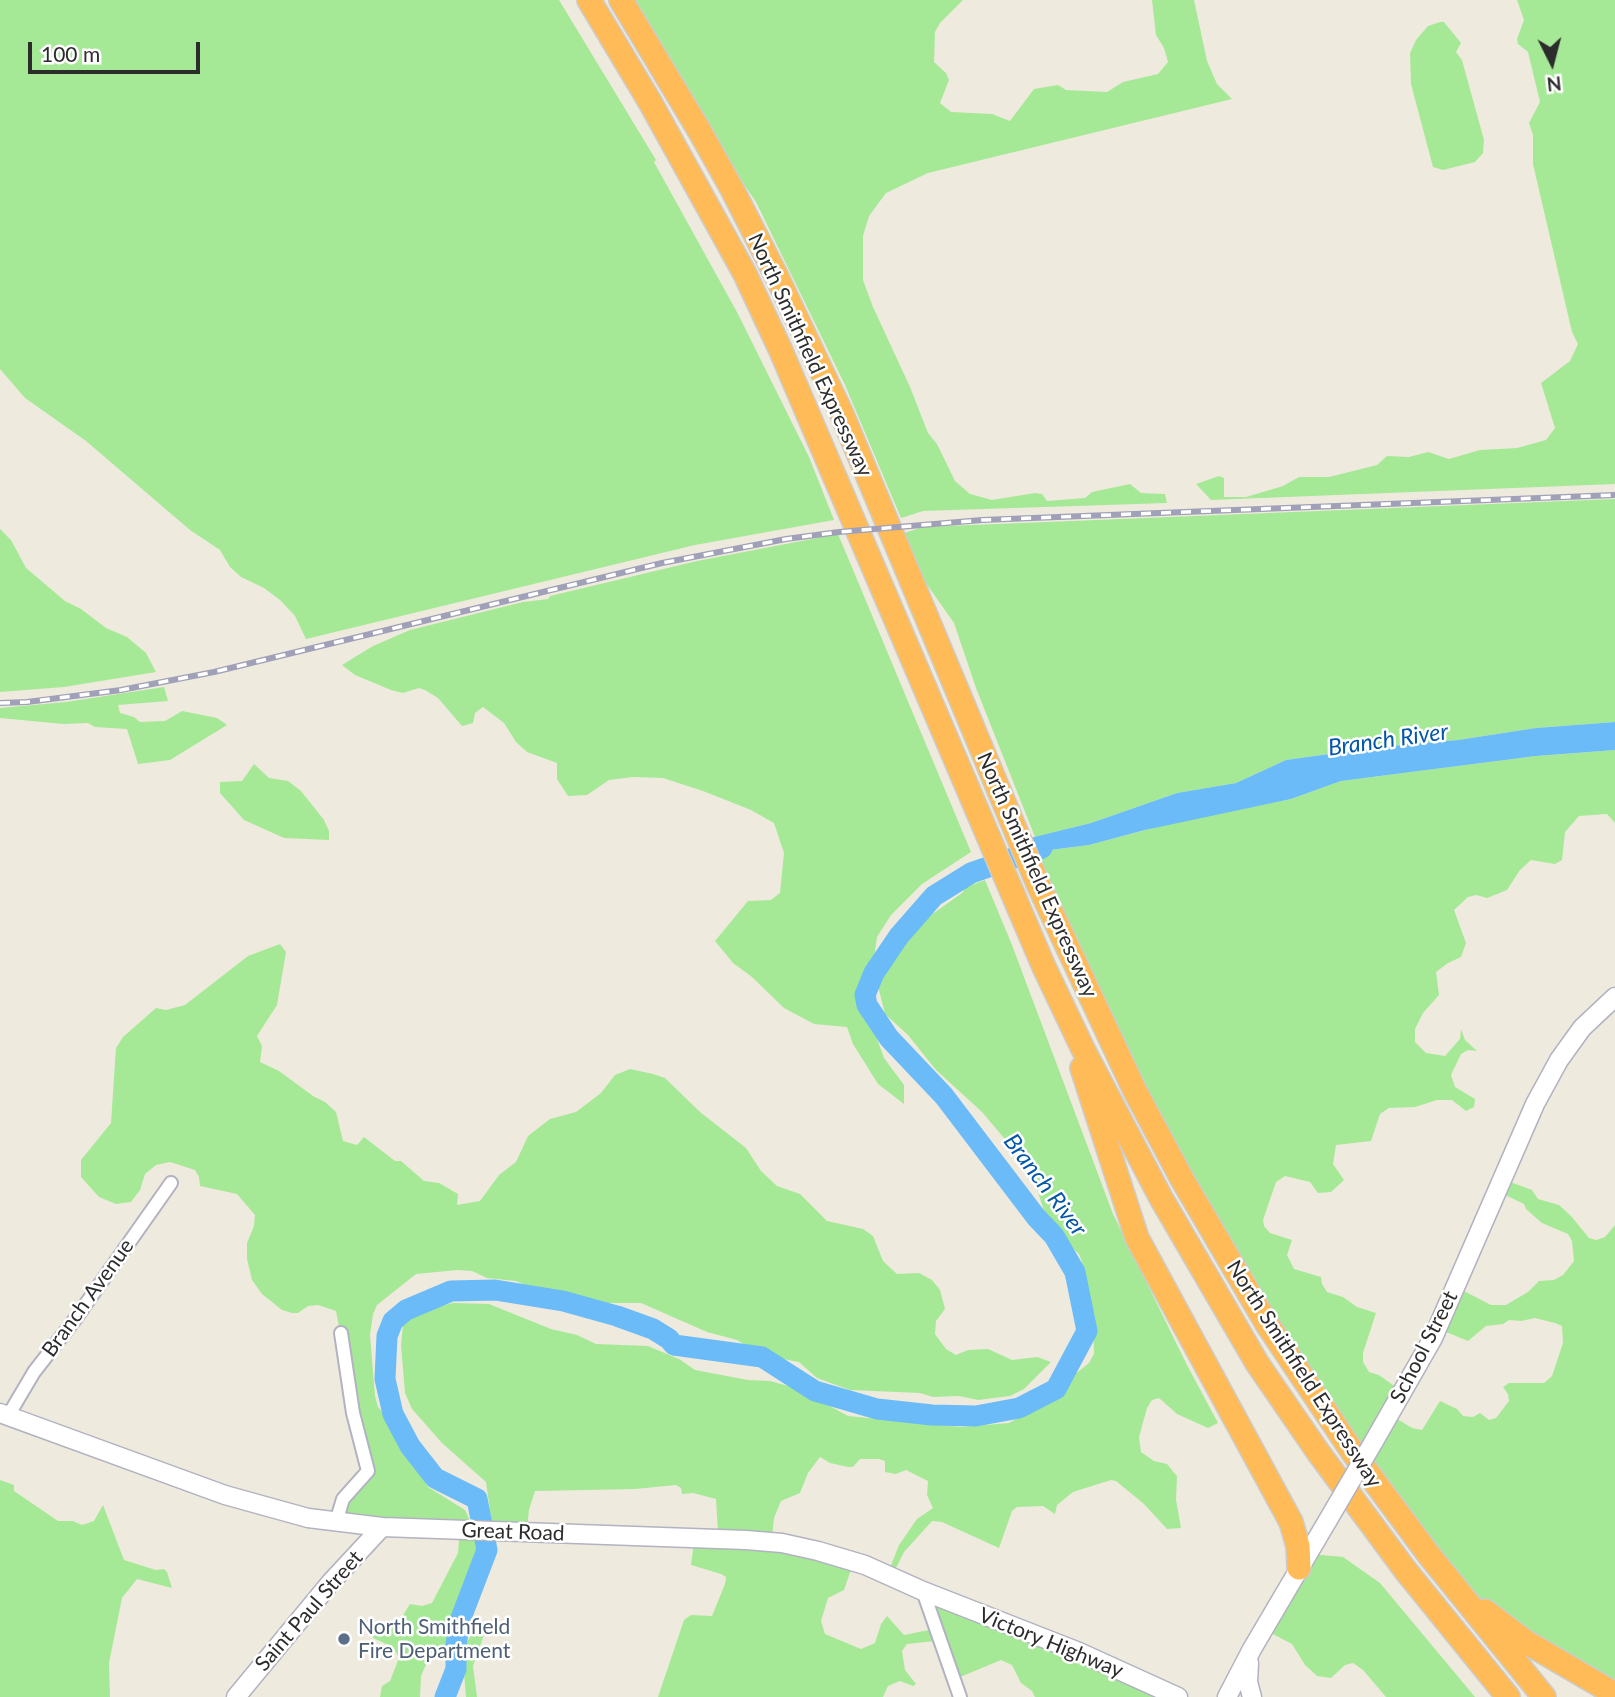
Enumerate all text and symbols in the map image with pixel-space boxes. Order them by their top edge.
scale bar [32,28,203,72]
north arrow [1517,28,1587,98]
text: 100 m [41,41,100,66]
text: N [1546,72,1563,97]
street label: North Smithfield Expressway [742,229,878,481]
water label: Branch River [1326,718,1450,762]
street label: North Smithfield Expressway [971,748,1103,1002]
water label: Branch River [998,1128,1092,1242]
street label: Branch Avenue [37,1234,139,1362]
street label: North Smithfield Expressway [1221,1256,1387,1492]
street label: School Street [1385,1287,1463,1407]
street label: Great Road [461,1518,565,1546]
street label: Saint Paul Street [250,1546,368,1676]
street label: Victory Highway [975,1603,1127,1683]
place label: North Smithfield Fire Department [358,1614,510,1664]
marker: North Smithfield Fire Department [336,1631,352,1647]

